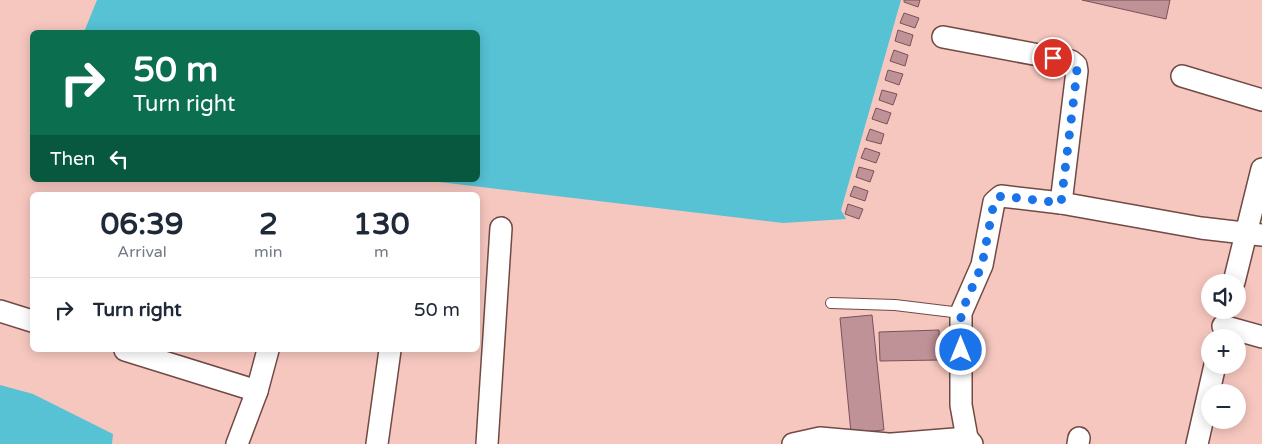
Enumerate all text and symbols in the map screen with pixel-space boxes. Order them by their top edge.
pin [1032,37,1074,79]
icon: arrive [1039,44,1067,72]
text: 50 m [133,49,218,91]
icon: right [50,50,115,115]
text: Turn right [133,91,235,117]
icon: left [105,145,133,173]
text: Then [50,148,95,170]
text: 06:39 [100,206,184,243]
text: 2 [259,206,278,243]
text: 130 [353,206,410,243]
text: Arrival [117,242,167,262]
text: min [254,242,283,262]
text: m [374,242,389,262]
map controls [1201,274,1246,429]
button: sound [1201,274,1246,319]
icon: right [50,296,78,324]
text: Turn right [93,299,181,321]
text: 50 m [414,299,460,321]
position arrow [934,323,986,375]
button: + [1201,329,1246,374]
button: − [1201,384,1246,429]

